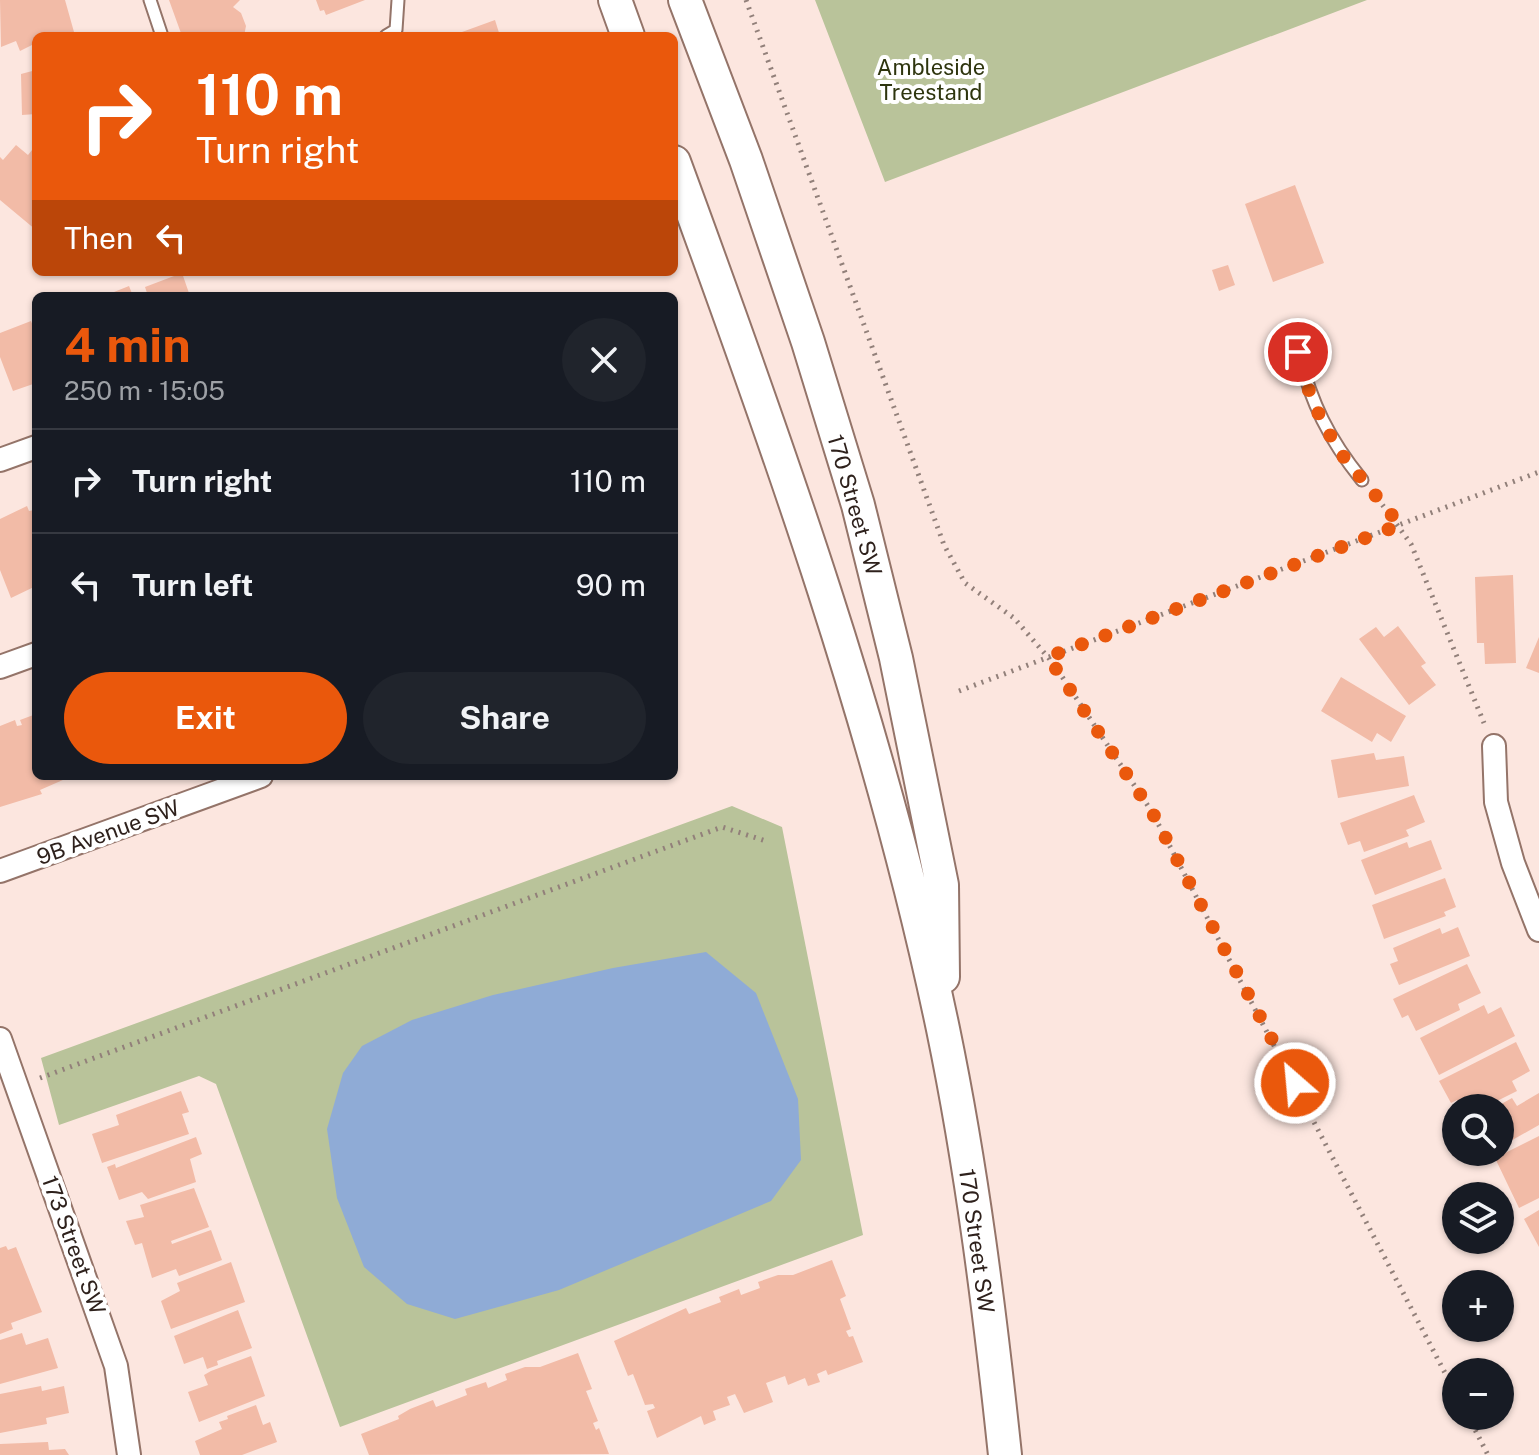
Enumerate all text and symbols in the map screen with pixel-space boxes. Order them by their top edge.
park label: Ambleside Treestand [877,54,985,105]
text: 110 m [196,62,343,128]
icon: right [64,64,168,168]
text: Turn right [196,129,359,171]
icon: left [149,216,193,260]
text: Then [64,220,133,256]
text: 4 min [64,316,191,373]
button: close [562,318,646,402]
pin [1264,318,1332,386]
icon: arrive [1276,330,1320,374]
text: 250 m · 15:05 [64,375,225,406]
street label: 170 Street SW [822,432,888,578]
icon: right [64,459,108,503]
text: Turn right [132,463,272,499]
text: 110 m [570,463,646,499]
icon: left [64,563,108,607]
text: Turn left [132,567,253,603]
text: 90 m [576,567,646,603]
button: Exit [64,672,347,764]
button: Share [363,672,646,764]
street label: 9B Avenue SW [33,794,183,870]
position arrow [1253,1041,1337,1125]
map controls [1442,1094,1514,1430]
button: search [1442,1094,1514,1166]
street label: 170 Street SW [954,1167,1000,1315]
street label: 173 Street SW [37,1172,111,1318]
button: layers [1442,1182,1514,1254]
button: + [1442,1270,1514,1342]
button: − [1442,1358,1514,1430]

